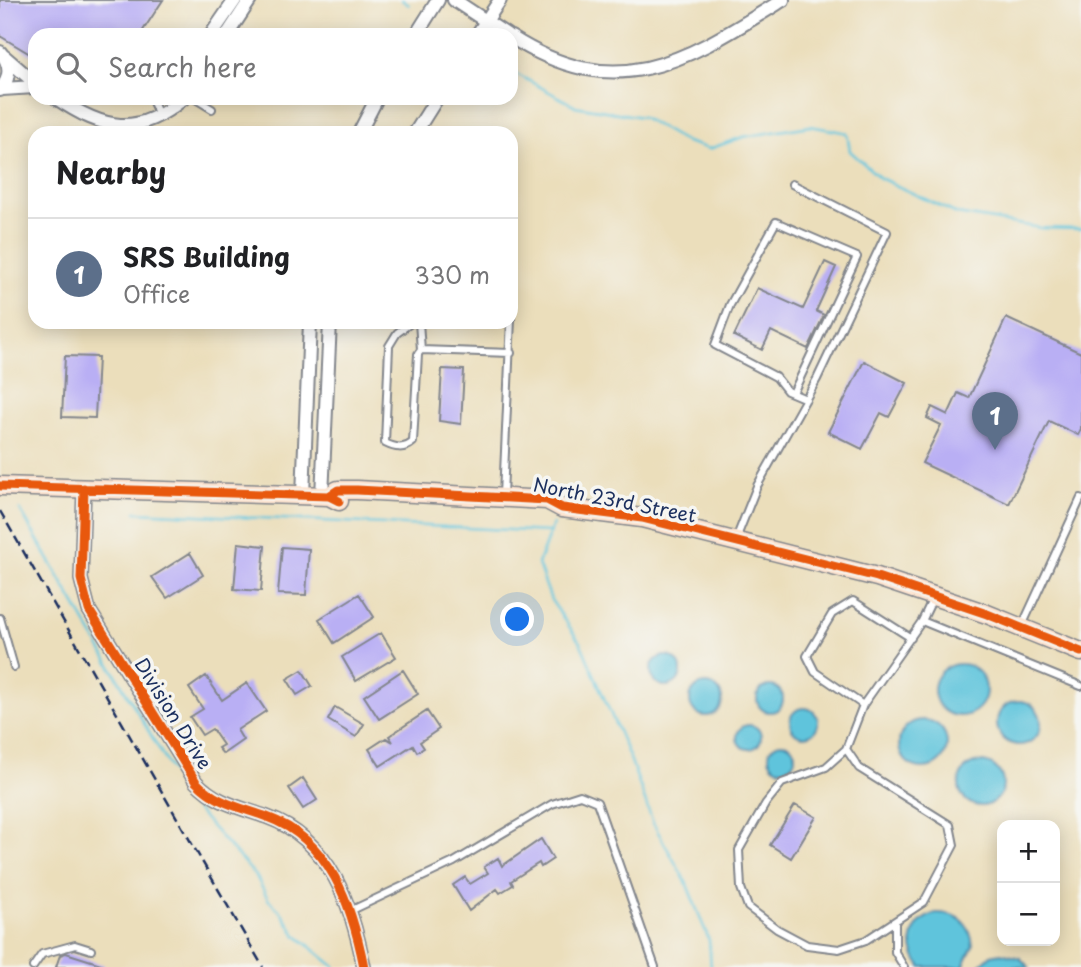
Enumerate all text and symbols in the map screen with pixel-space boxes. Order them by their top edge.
search box [28,28,518,105]
text: Search here [108,47,257,86]
icon: search [52,48,90,86]
text: Nearby [56,149,166,194]
text: SRS Building [123,237,290,276]
text: 1 [74,257,85,292]
text: 330 m [414,257,490,292]
text: Office [123,276,190,311]
pin: 1 [972,392,1018,450]
street label: North 23rd Street [531,469,699,529]
your location [500,602,534,636]
street label: Division Drive [129,652,219,774]
map controls [997,820,1060,946]
button: + [997,820,1060,883]
button: − [997,883,1060,946]

